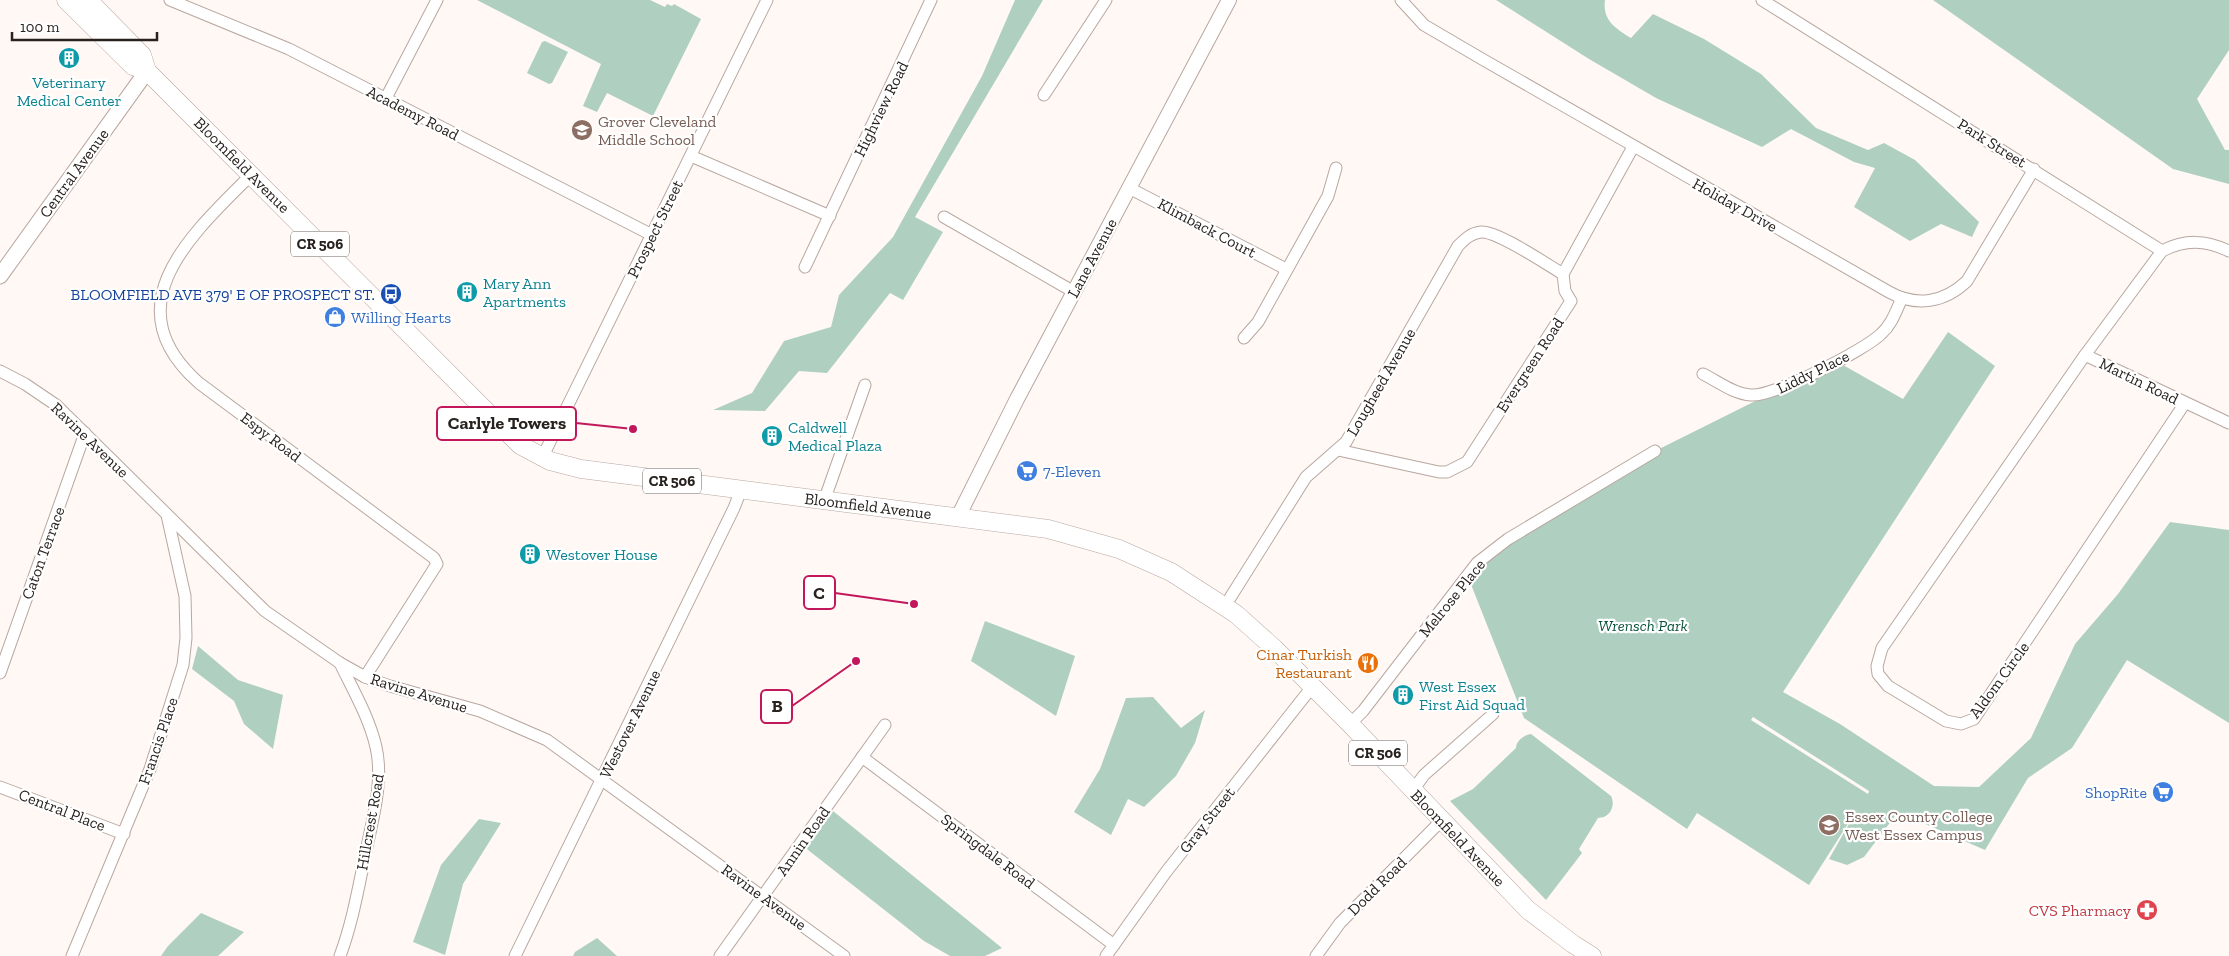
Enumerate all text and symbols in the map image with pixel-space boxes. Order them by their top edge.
scale bar [12,10,158,42]
text: 100 m [20,18,59,36]
building icon: Veterinary Medical Center [57,46,81,70]
street label: Highview Road [850,58,912,160]
place label: Veterinary Medical Center [17,73,122,110]
street label: Academy Road [364,82,462,144]
place label: Grover Cleveland Middle School [598,112,717,149]
street label: Bloomfield Avenue [190,113,294,217]
street label: Park Street [1954,114,2030,172]
school or university icon: Grover Cleveland Middle School [570,118,594,142]
street label: Central Avenue [35,125,113,221]
street label: Holiday Drive [1689,174,1781,236]
street label: Prospect Street [623,177,687,281]
street label: Klimback Court [1155,194,1259,262]
street label: Lane Avenue [1063,215,1121,301]
road number: CR 506 [291,232,349,256]
place label: Mary Ann Apartments [483,274,566,311]
building icon: Mary Ann Apartments [455,280,479,304]
bus stop icon: BLOOMFIELD AVE 379' E OF PROSPECT ST. [379,282,403,306]
place label: BLOOMFIELD AVE 379' E OF PROSPECT ST. [71,285,375,304]
shop icon: Willing Hearts [323,305,347,329]
place label: Willing Hearts [351,308,451,327]
street label: Evergreen Road [1492,314,1568,416]
street label: Lougheed Avenue [1342,325,1420,439]
street label: Liddy Place [1774,346,1852,398]
street label: Martin Road [2096,354,2182,408]
street label: Ravine Avenue [47,398,133,482]
callout: Carlyle Towers [437,407,576,440]
street label: Espy Road [237,408,305,466]
text: Carlyle Towers [448,412,566,434]
place label: Caldwell Medical Plaza [788,418,882,455]
building icon: Caldwell Medical Plaza [760,424,784,448]
supermarket icon: 7-Eleven [1015,459,1039,483]
place label: 7-Eleven [1043,462,1102,481]
road number: CR 506 [643,468,701,494]
street label: Bloomfield Avenue [804,489,932,523]
street label: Caton Terrace [17,504,69,602]
building icon: Westover House [518,542,542,566]
place label: Westover House [546,545,658,564]
street label: Melrose Place [1415,555,1489,641]
callout: C [804,576,835,609]
text: C [813,582,825,604]
park label: Wrensch Park [1598,616,1688,635]
street label: Aldom Circle [1965,638,2033,722]
place label: Cinar Turkish Restaurant [1256,645,1352,682]
restaurant icon: Cinar Turkish Restaurant [1356,651,1380,675]
street label: Westover Avenue [596,667,664,781]
street label: Ravine Avenue [368,669,470,717]
place label: West Essex First Aid Squad [1419,677,1525,714]
building icon: West Essex First Aid Squad [1391,683,1415,707]
callout: B [761,690,792,723]
street label: Francis Place [134,695,182,787]
text: B [771,695,783,717]
road number: CR 506 [1349,740,1407,766]
street label: Hillcrest Road [352,772,388,872]
supermarket icon: ShopRite [2151,780,2175,804]
street label: Gray Street [1175,783,1239,857]
place label: ShopRite [2085,783,2147,802]
street label: Central Place [16,785,108,835]
street label: Bloomfield Avenue [1407,786,1509,890]
street label: Annin Road [772,802,834,879]
place label: Essex County College West Essex Campus [1845,807,1993,844]
street label: Springdale Road [937,809,1039,893]
school or university icon: Essex County College West Essex Campus [1817,813,1841,837]
street label: Dodd Road [1344,853,1410,919]
street label: Ravine Avenue [718,860,810,934]
pharmacy icon: CVS Pharmacy [2135,898,2159,922]
place label: CVS Pharmacy [2029,901,2132,920]

